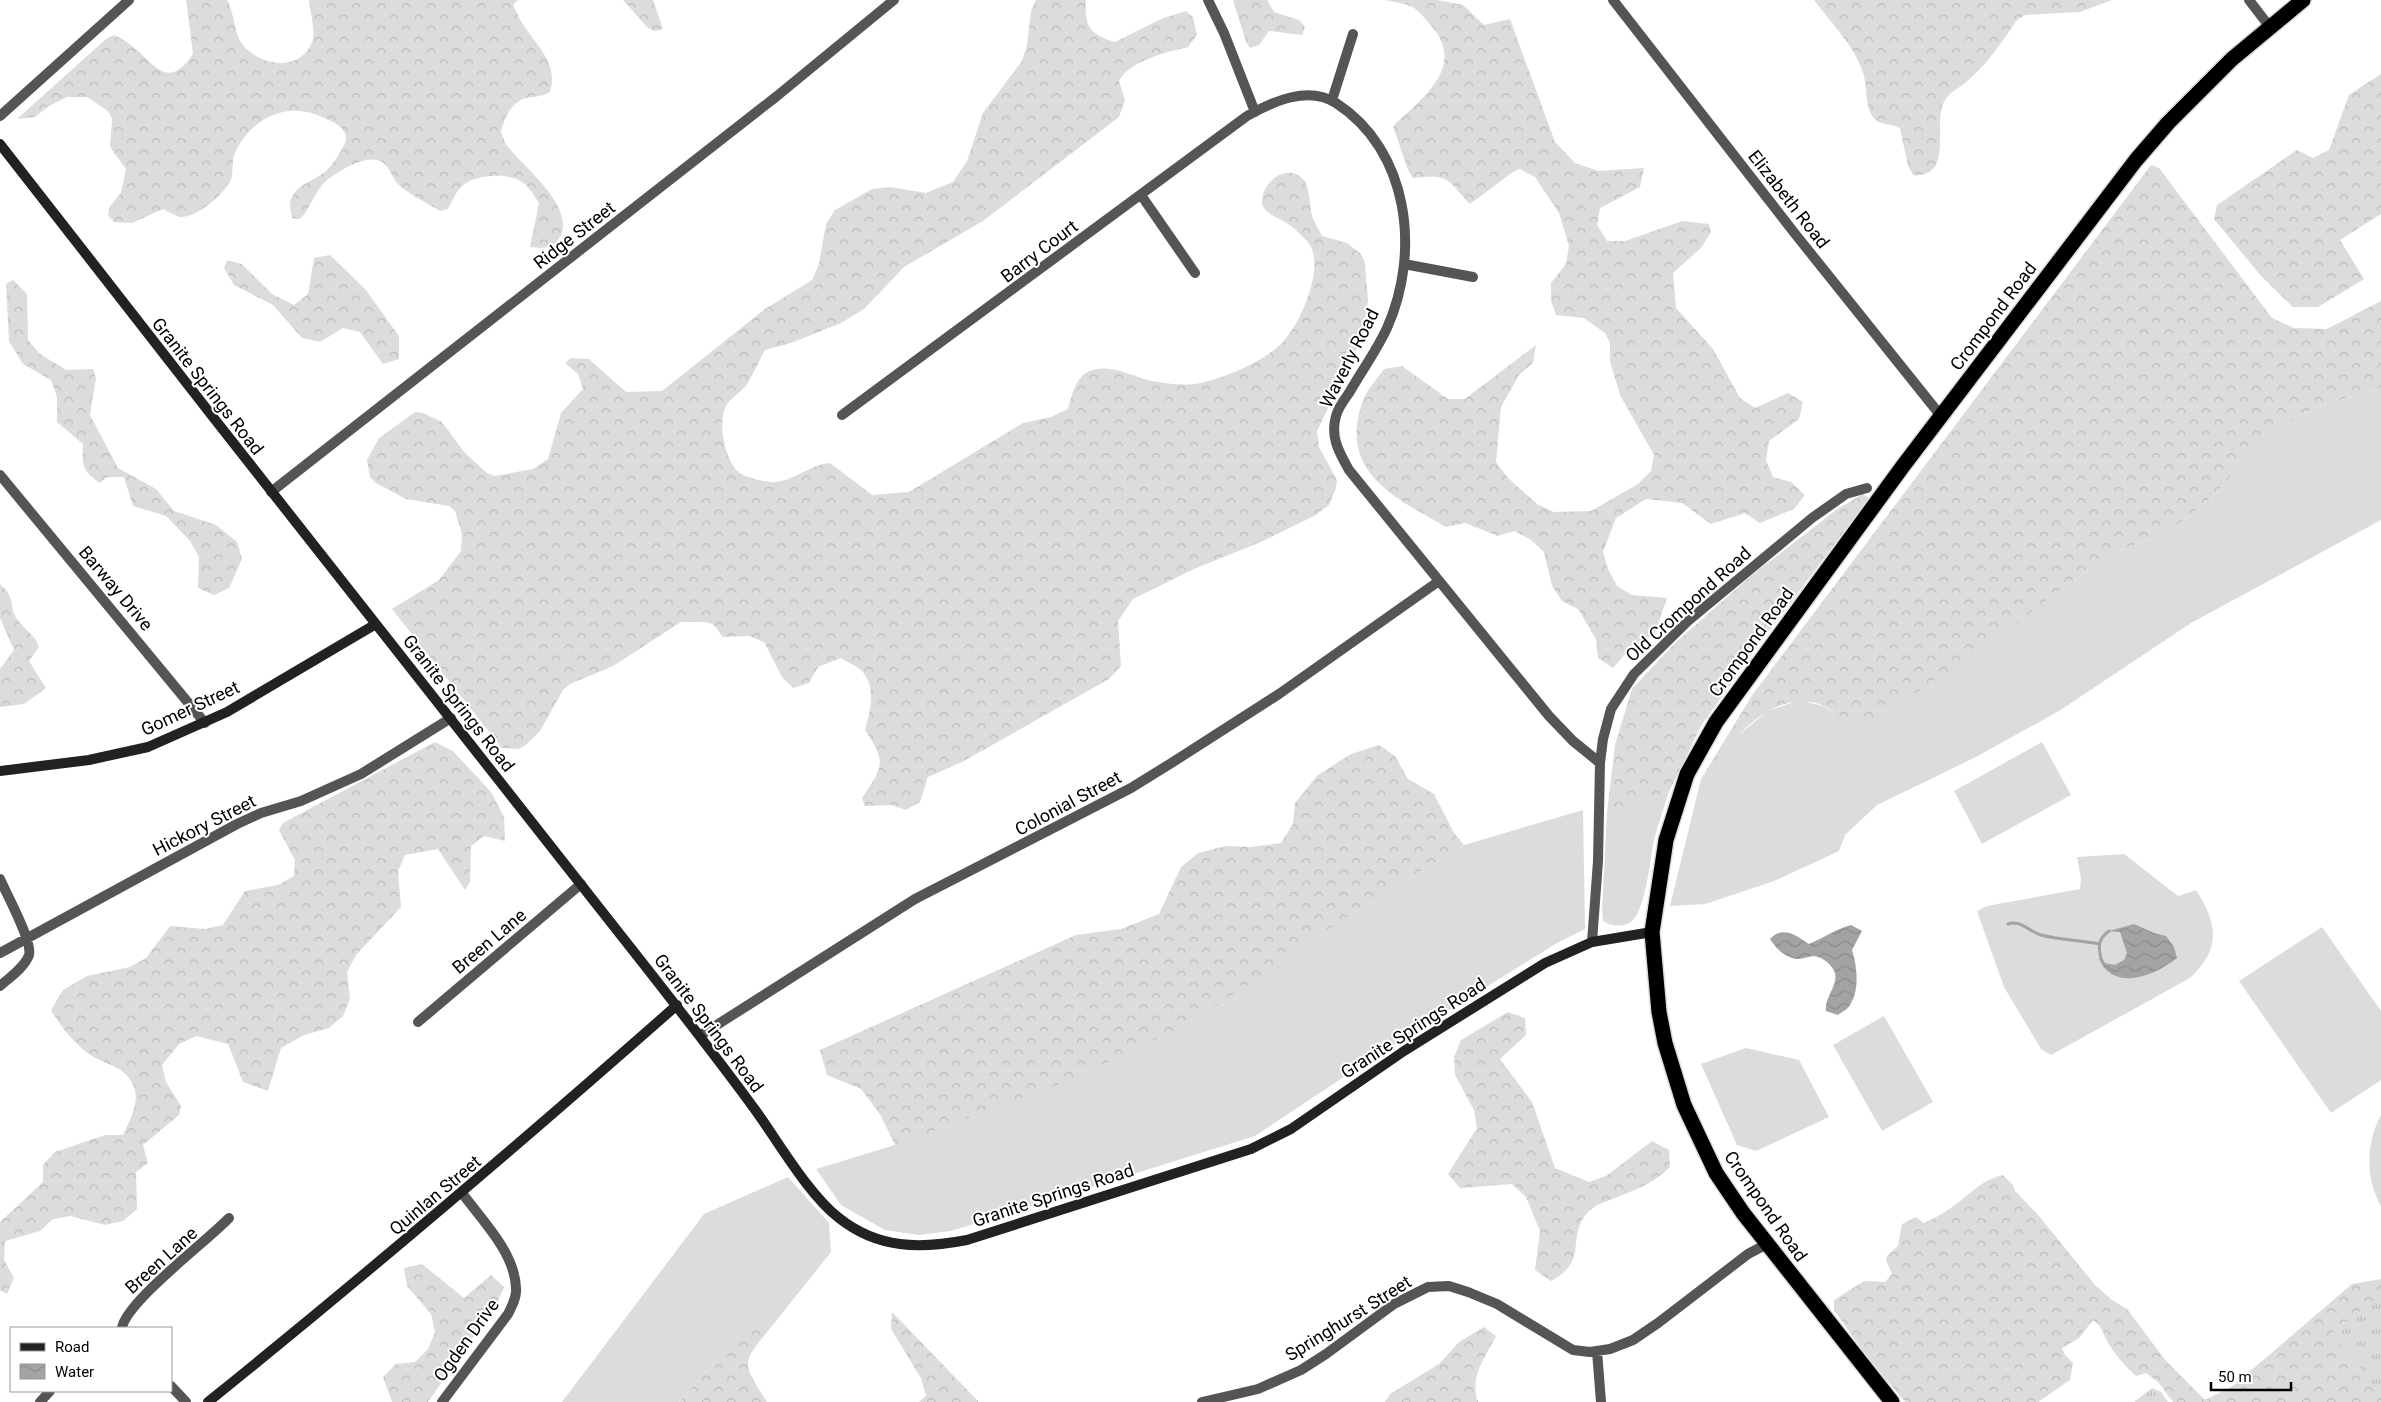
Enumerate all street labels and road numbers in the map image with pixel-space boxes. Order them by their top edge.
street label: Elizabeth Road [1744,146,1834,252]
street label: Ridge Street [529,197,619,273]
street label: Barry Court [996,215,1082,287]
street label: Crompond Road [1946,258,2040,374]
street label: Waverly Road [1315,305,1383,411]
street label: Granite Springs Road [148,313,268,459]
street label: Barway Drive [75,541,157,635]
street label: Old Crompond Road [1621,542,1755,666]
street label: Crompond Road [1704,583,1798,701]
street label: Granite Springs Road [399,630,519,776]
street label: Gomer Street [138,676,243,740]
street label: Colonial Street [1011,766,1125,840]
street label: Hickory Street [149,790,259,860]
street label: Breen Lane [448,904,530,978]
street label: Granite Springs Road [650,949,768,1097]
street label: Granite Springs Road [1337,973,1489,1083]
street label: Crompond Road [1720,1147,1812,1265]
street label: Quinlan Street [385,1151,485,1239]
street label: Granite Springs Road [970,1159,1136,1231]
street label: Breen Lane [121,1222,201,1298]
street label: Springhurst Street [1281,1271,1415,1365]
street label: Ogden Drive [429,1295,503,1385]

